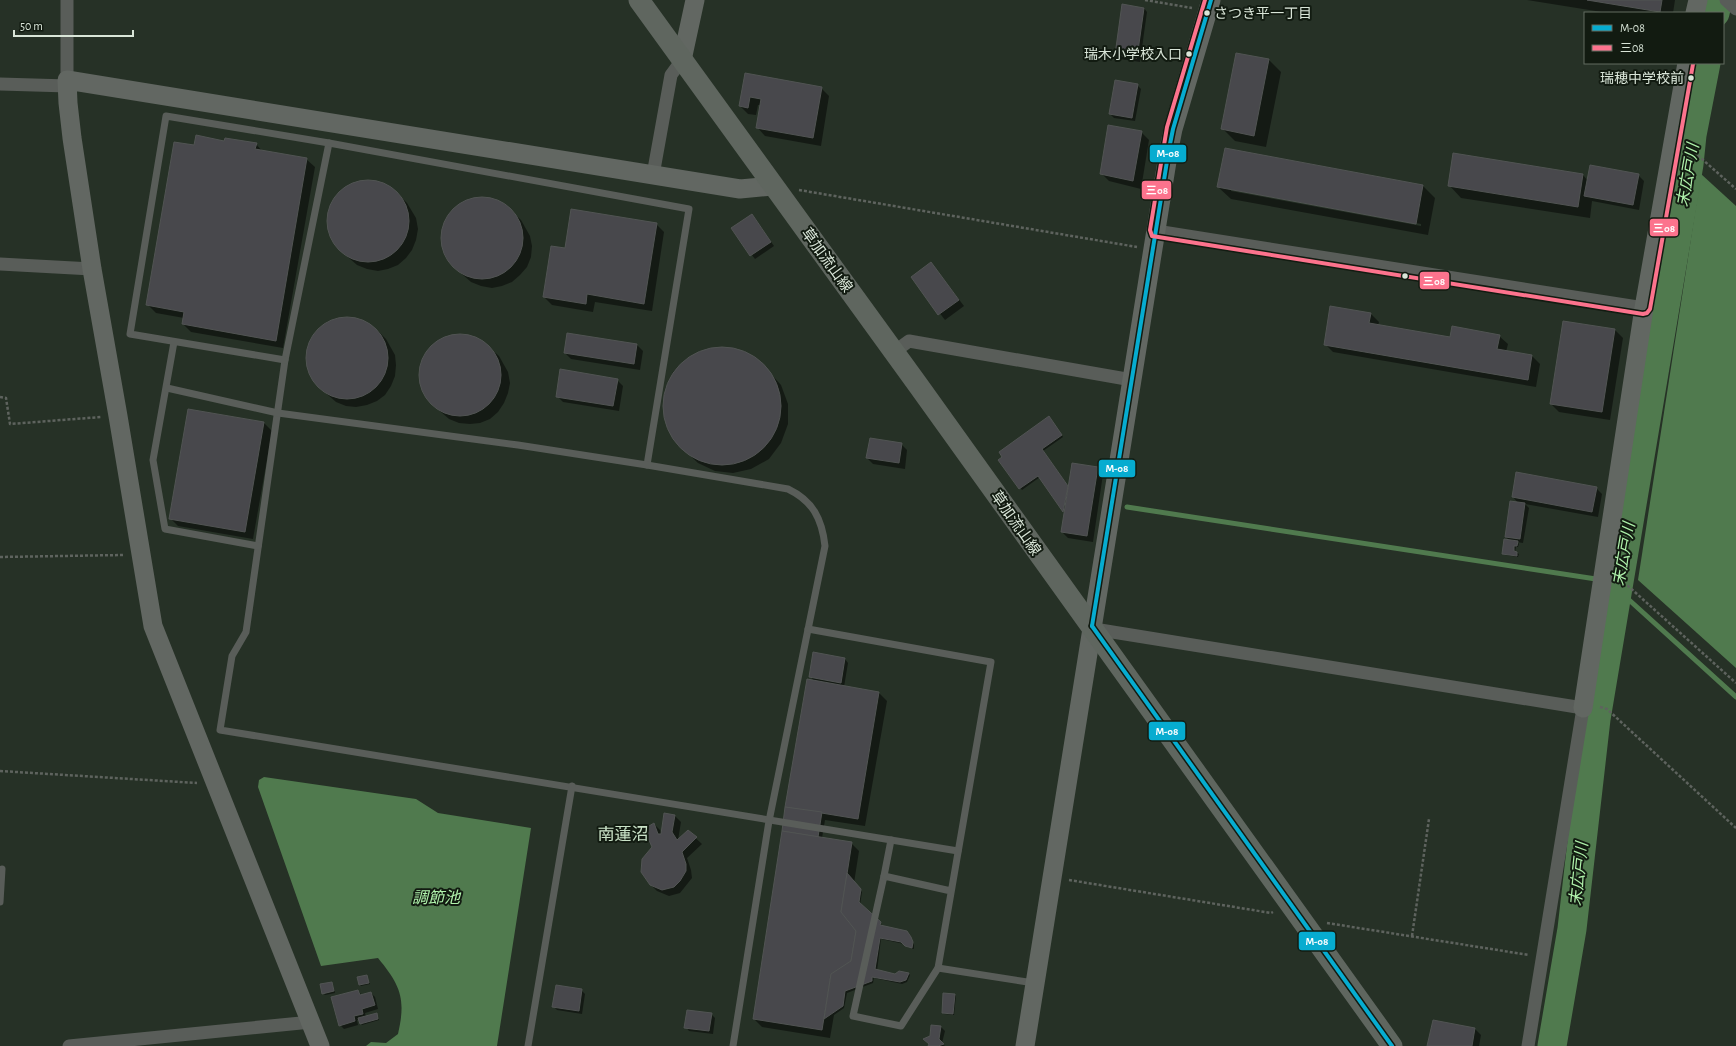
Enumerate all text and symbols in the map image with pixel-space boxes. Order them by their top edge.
place label: さつき平一丁目 [1214,6,1312,21]
marker: さつき平一丁目 [1202,8,1212,18]
scale bar [14,12,133,38]
legend [1584,12,1724,64]
text: 50 m [20,20,43,32]
text: M-08 [1620,22,1645,34]
text: 三08 [1620,42,1644,54]
place label: 瑞木小学校入口 [1084,47,1182,62]
marker: 瑞木小学校入口 [1184,49,1194,59]
place label: 瑞穂中学校前 [1600,70,1684,86]
marker: 瑞穂中学校前 [1686,73,1696,83]
water label: 末広戸川 [1674,140,1702,208]
line badge: M-08 [1149,144,1187,163]
text: M-08 [1157,148,1179,159]
line badge: 三08 [1141,180,1172,200]
text: 三08 [1146,185,1168,196]
line badge: 三08 [1649,218,1679,237]
text: 三08 [1653,223,1675,234]
street label: 草加流山線 [798,225,856,295]
unlabelled marker [1400,271,1410,281]
line badge: 三08 [1419,271,1450,290]
text: 三08 [1423,276,1445,287]
line badge: M-08 [1098,459,1136,478]
text: M-08 [1106,463,1128,474]
street label: 草加流山線 [988,488,1044,558]
water label: 末広戸川 [1610,519,1638,587]
line badge: M-08 [1148,721,1186,741]
text: M-08 [1156,726,1178,737]
district label: 南蓮沼 [598,825,649,843]
water label: 末広戸川 [1567,839,1591,907]
water label: 調節池 [412,889,462,906]
line badge: M-08 [1298,931,1336,951]
text: M-08 [1306,936,1328,947]

